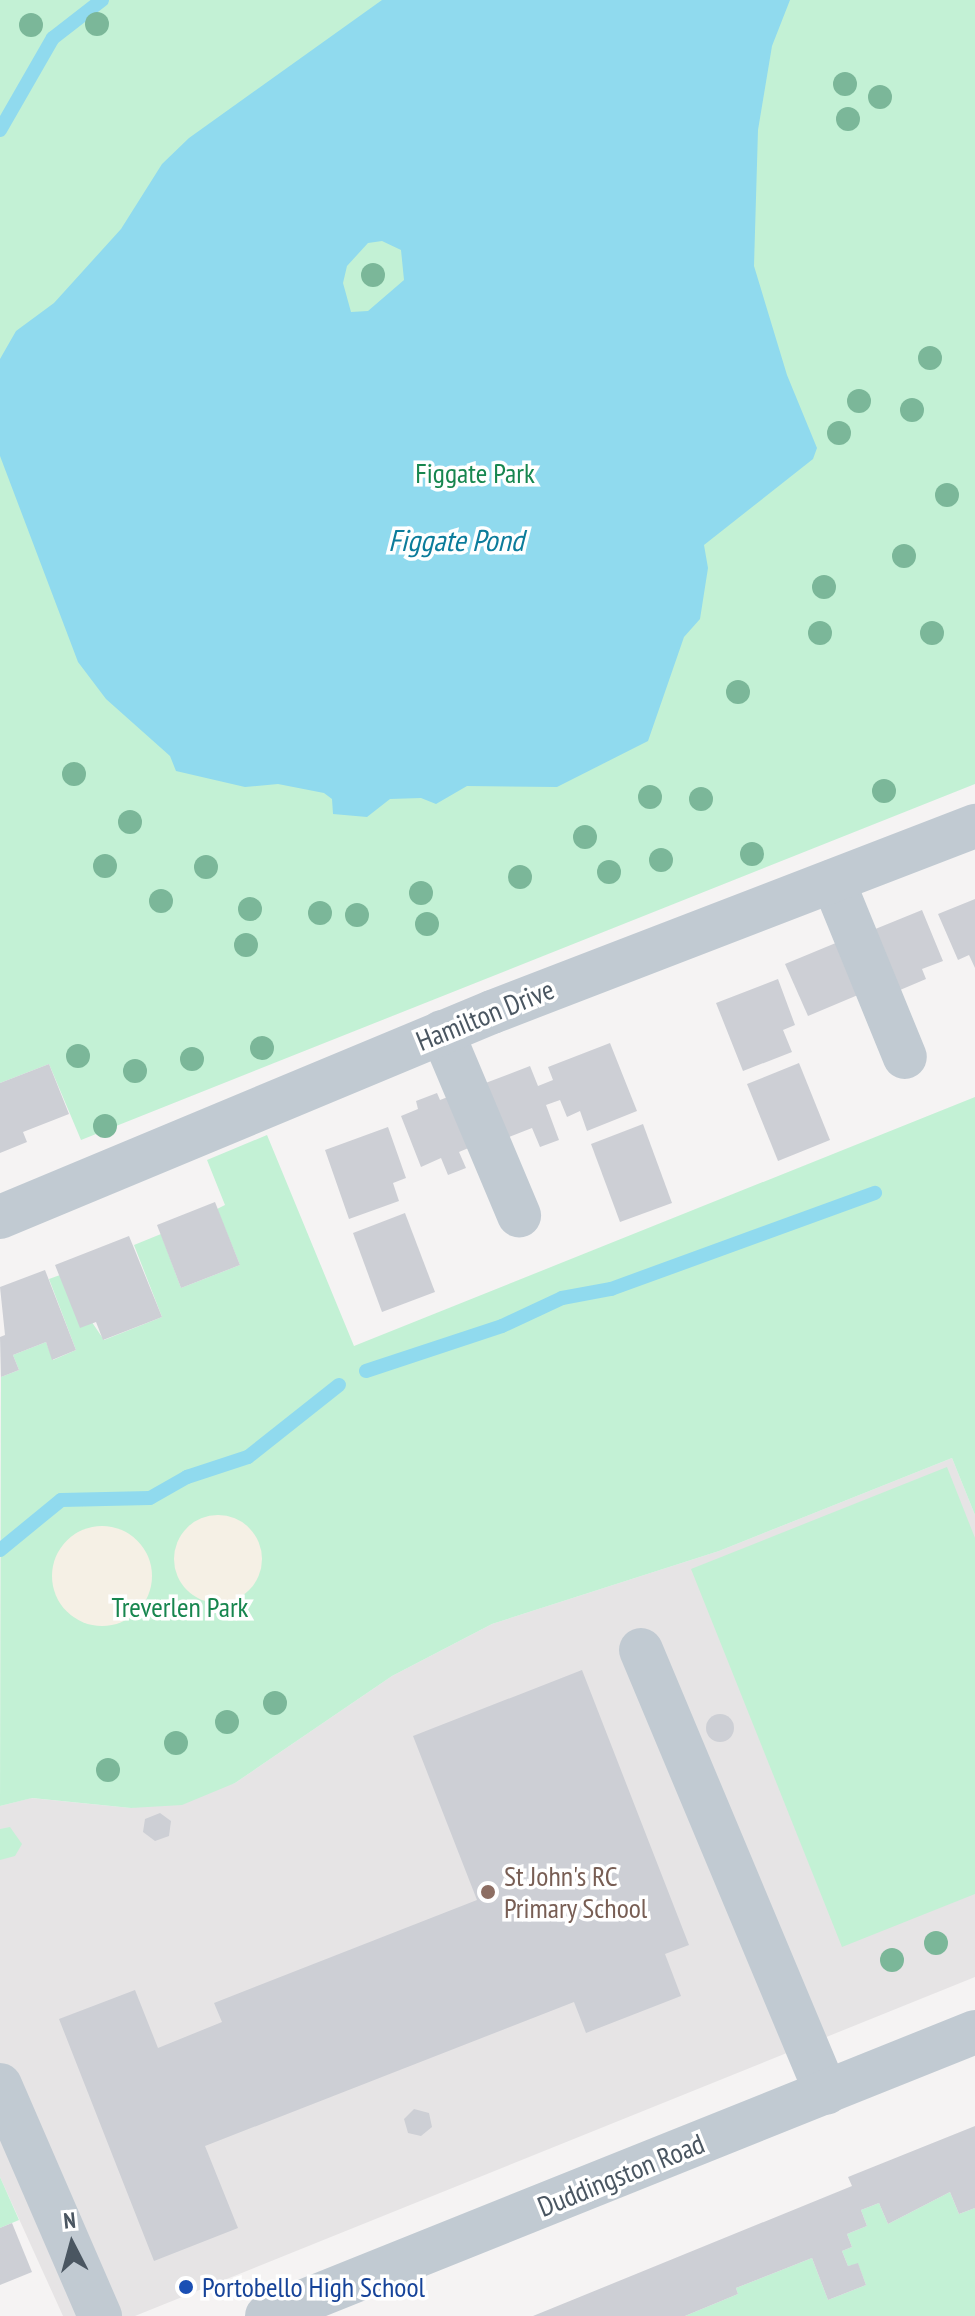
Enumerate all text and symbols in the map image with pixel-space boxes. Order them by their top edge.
park label: Figgate Park [415,456,535,490]
water label: Figgate Pond [388,522,524,558]
street label: Hamilton Drive [411,972,559,1058]
park label: Treverlen Park [112,1590,248,1624]
place label: St John's RC Primary School [504,1859,648,1925]
marker: St John's RC Primary School [479,1883,497,1901]
street label: Duddingston Road [533,2126,709,2224]
north arrow [32,2204,112,2284]
text: N [62,2206,77,2235]
place label: Portobello High School [202,2270,425,2304]
marker: Portobello High School [177,2278,195,2296]

